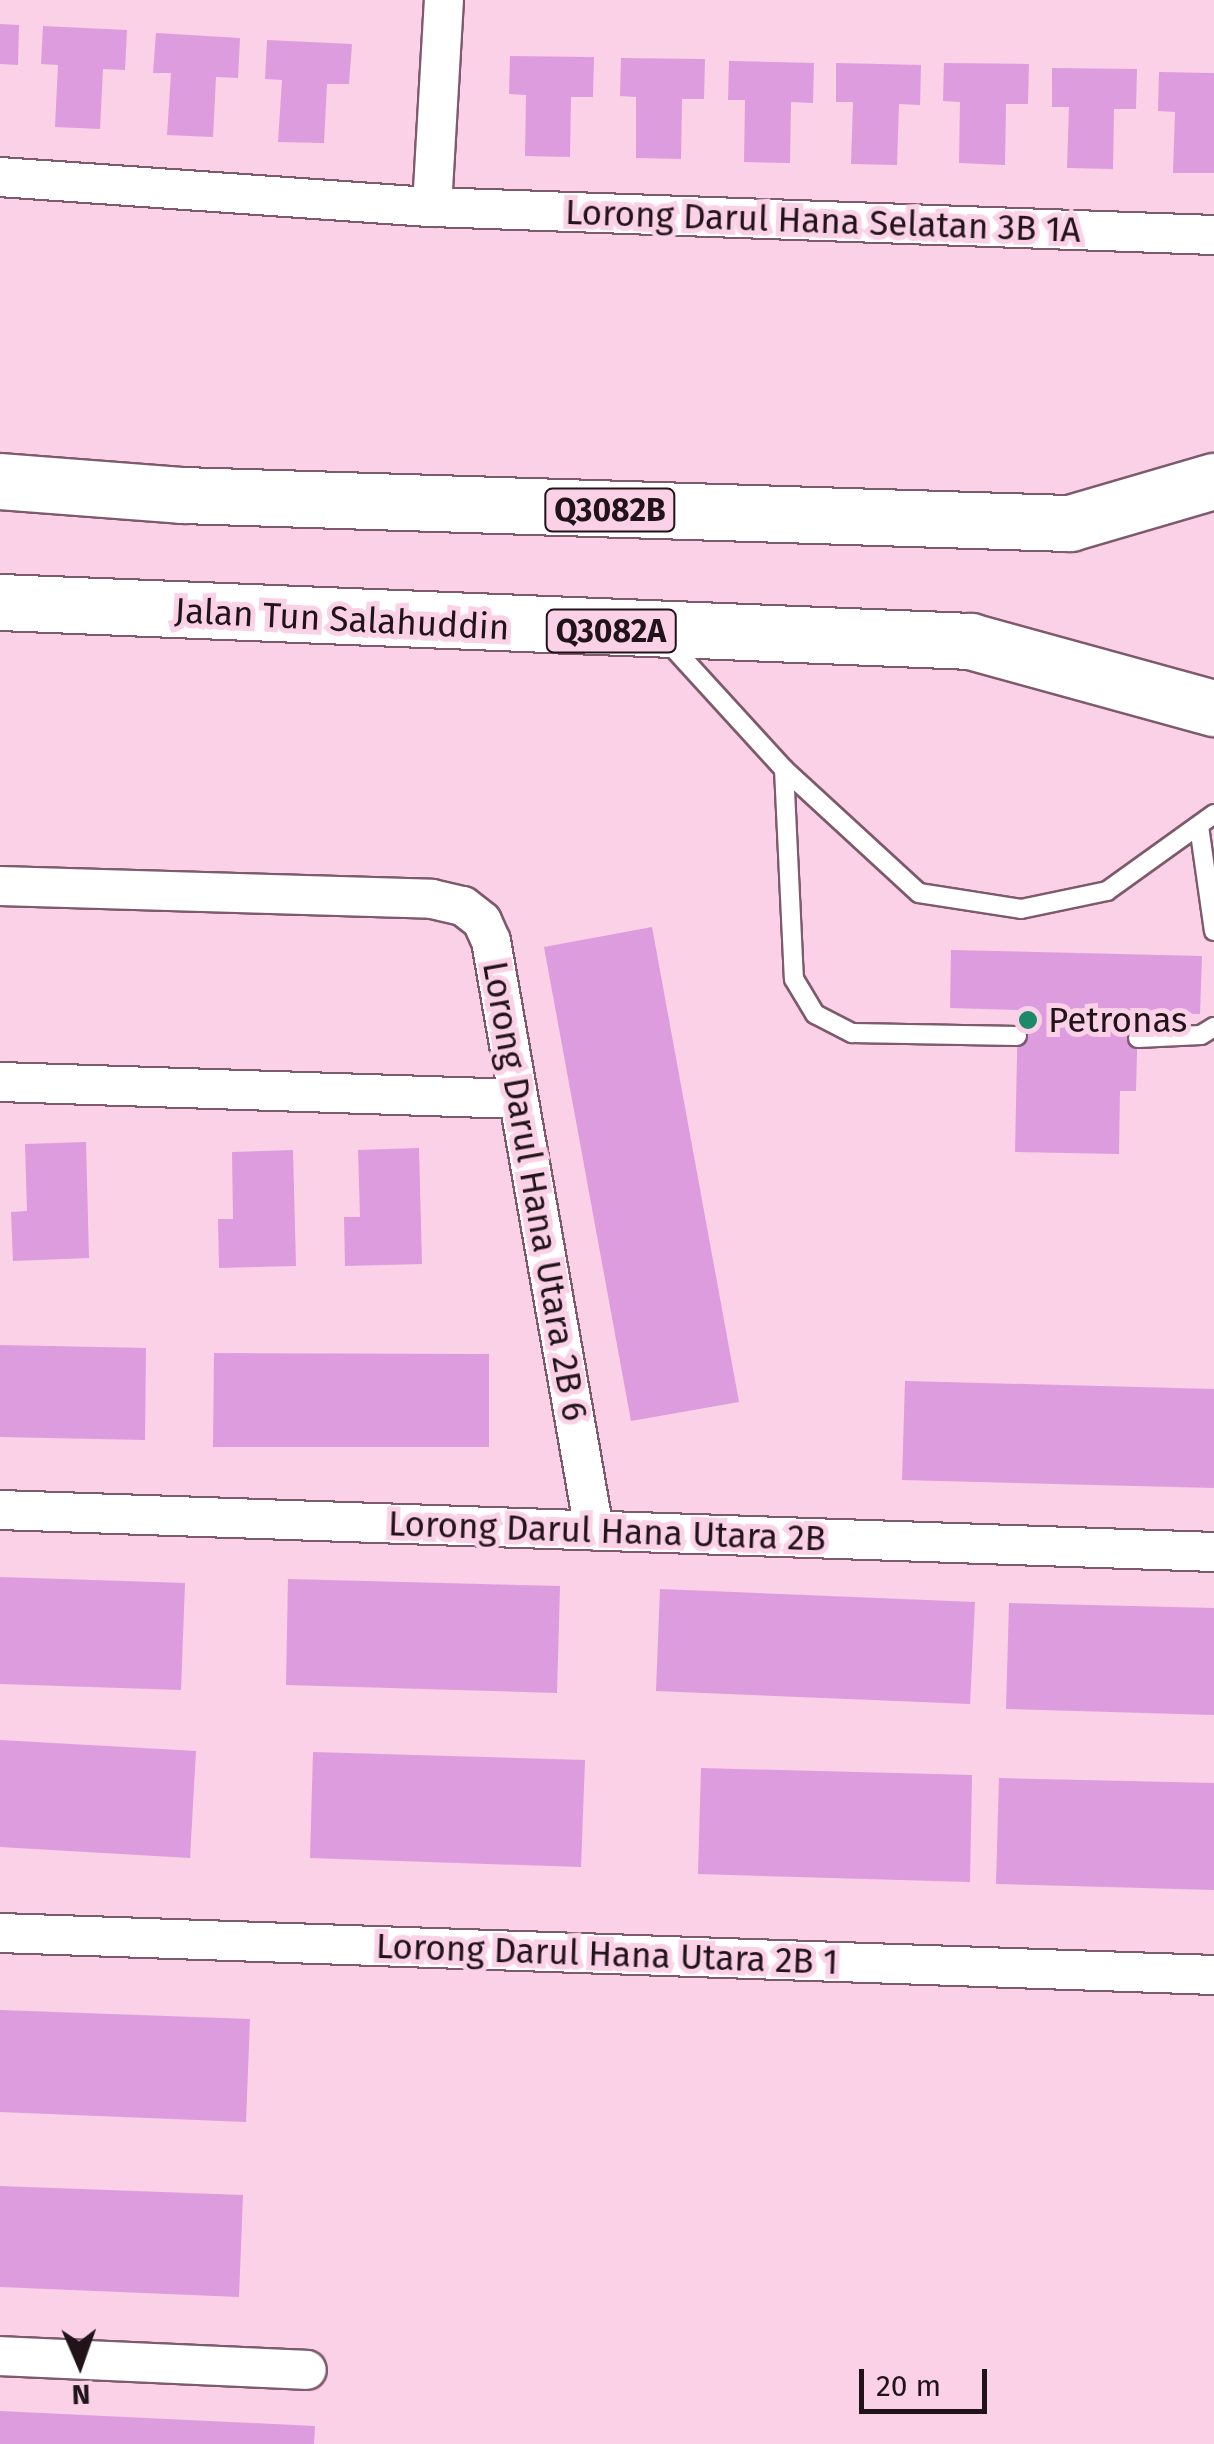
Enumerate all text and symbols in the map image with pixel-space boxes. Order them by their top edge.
street label: Lorong Darul Hana Selatan 3B 1A [564,191,1082,251]
road number: Q3082B [542,483,678,537]
street label: Jalan Tun Salahuddin [174,589,510,649]
road number: Q3082A [544,604,678,658]
street label: Lorong Darul Hana Utara 2B 6 [474,958,596,1424]
place label: Petronas [1048,999,1187,1041]
marker: Petronas [1017,1009,1039,1031]
street label: Lorong Darul Hana Utara 2B [387,1502,827,1560]
street label: Lorong Darul Hana Utara 2B 1 [375,1925,839,1983]
north arrow [30,2314,130,2414]
scale bar [864,2349,992,2411]
text: 20 m [876,2368,941,2404]
text: N [71,2378,91,2411]

